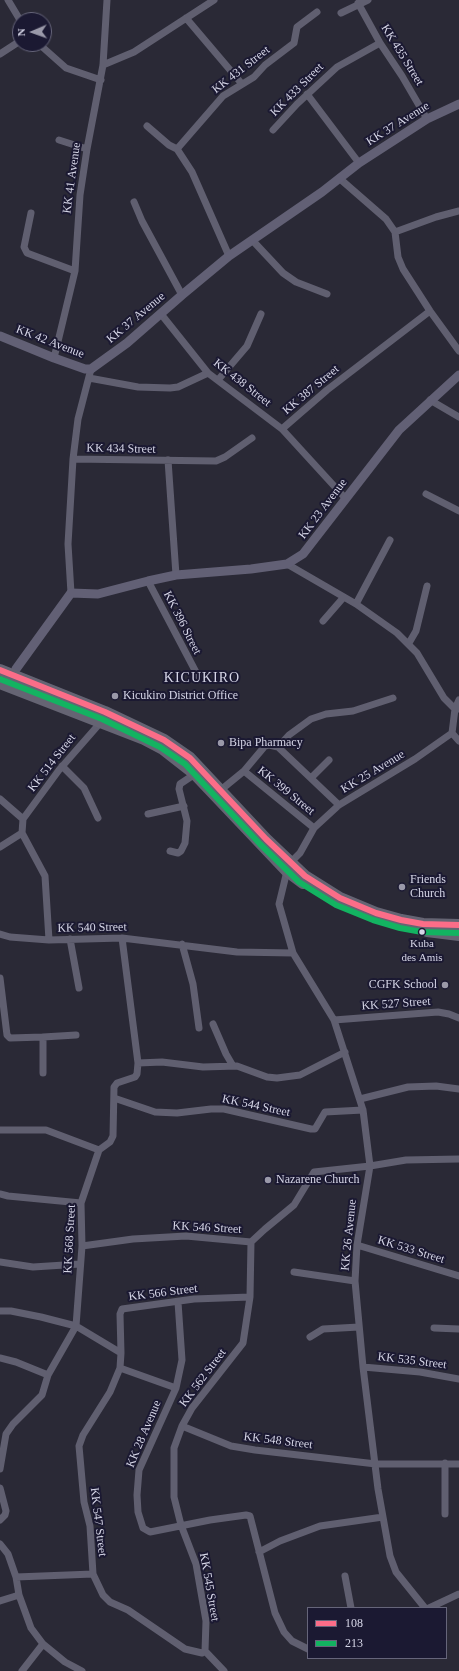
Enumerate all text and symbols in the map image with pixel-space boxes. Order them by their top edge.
north arrow [12,12,52,52]
street label: KK 435 Street [378,22,426,88]
text: N [15,28,27,37]
street label: KK 431 Street [209,43,273,97]
street label: KK 433 Street [267,60,327,120]
street label: KK 37 Avenue [364,99,432,149]
street label: KK 41 Avenue [60,141,84,215]
street label: KK 37 Avenue [104,289,168,347]
street label: KK 42 Avenue [14,322,86,362]
street label: KK 438 Street [210,356,274,410]
street label: KK 387 Street [280,362,342,418]
street label: KK 434 Street [86,441,156,457]
street label: KK 23 Avenue [296,476,350,542]
street label: KK 396 Street [160,589,204,657]
district label: KICUKIRO [164,670,240,686]
place label: Kicukiro District Office [123,689,238,703]
marker: Kicukiro District Office [110,691,120,701]
street label: KK 514 Street [25,731,79,795]
place label: Bipa Pharmacy [229,736,303,750]
marker: Bipa Pharmacy [216,738,226,748]
street label: KK 25 Avenue [339,747,407,797]
street label: KK 399 Street [255,764,317,818]
place label: Friends Church [410,873,446,901]
marker: Friends Church [397,882,407,892]
street label: KK 540 Street [57,920,127,936]
marker: Kuba des Amis [417,927,427,937]
place label: Kuba des Amis [401,937,443,963]
place label: CGFK School [369,978,437,992]
marker: CGFK School [440,980,450,990]
street label: KK 527 Street [361,994,431,1014]
street label: KK 544 Street [221,1092,291,1120]
place label: Nazarene Church [276,1173,360,1187]
marker: Nazarene Church [263,1175,273,1185]
street label: KK 26 Avenue [338,1199,360,1271]
street label: KK 568 Street [61,1204,79,1274]
street label: KK 546 Street [172,1219,242,1237]
street label: KK 533 Street [376,1233,446,1267]
street label: KK 566 Street [128,1282,198,1304]
street label: KK 562 Street [176,1346,230,1410]
street label: KK 535 Street [377,1350,447,1372]
street label: KK 28 Avenue [123,1398,165,1470]
street label: KK 548 Street [243,1430,313,1452]
street label: KK 547 Street [87,1487,109,1557]
street label: KK 545 Street [196,1552,222,1622]
legend [307,1607,447,1659]
text: 108 [345,1616,363,1630]
text: 213 [345,1636,363,1650]

